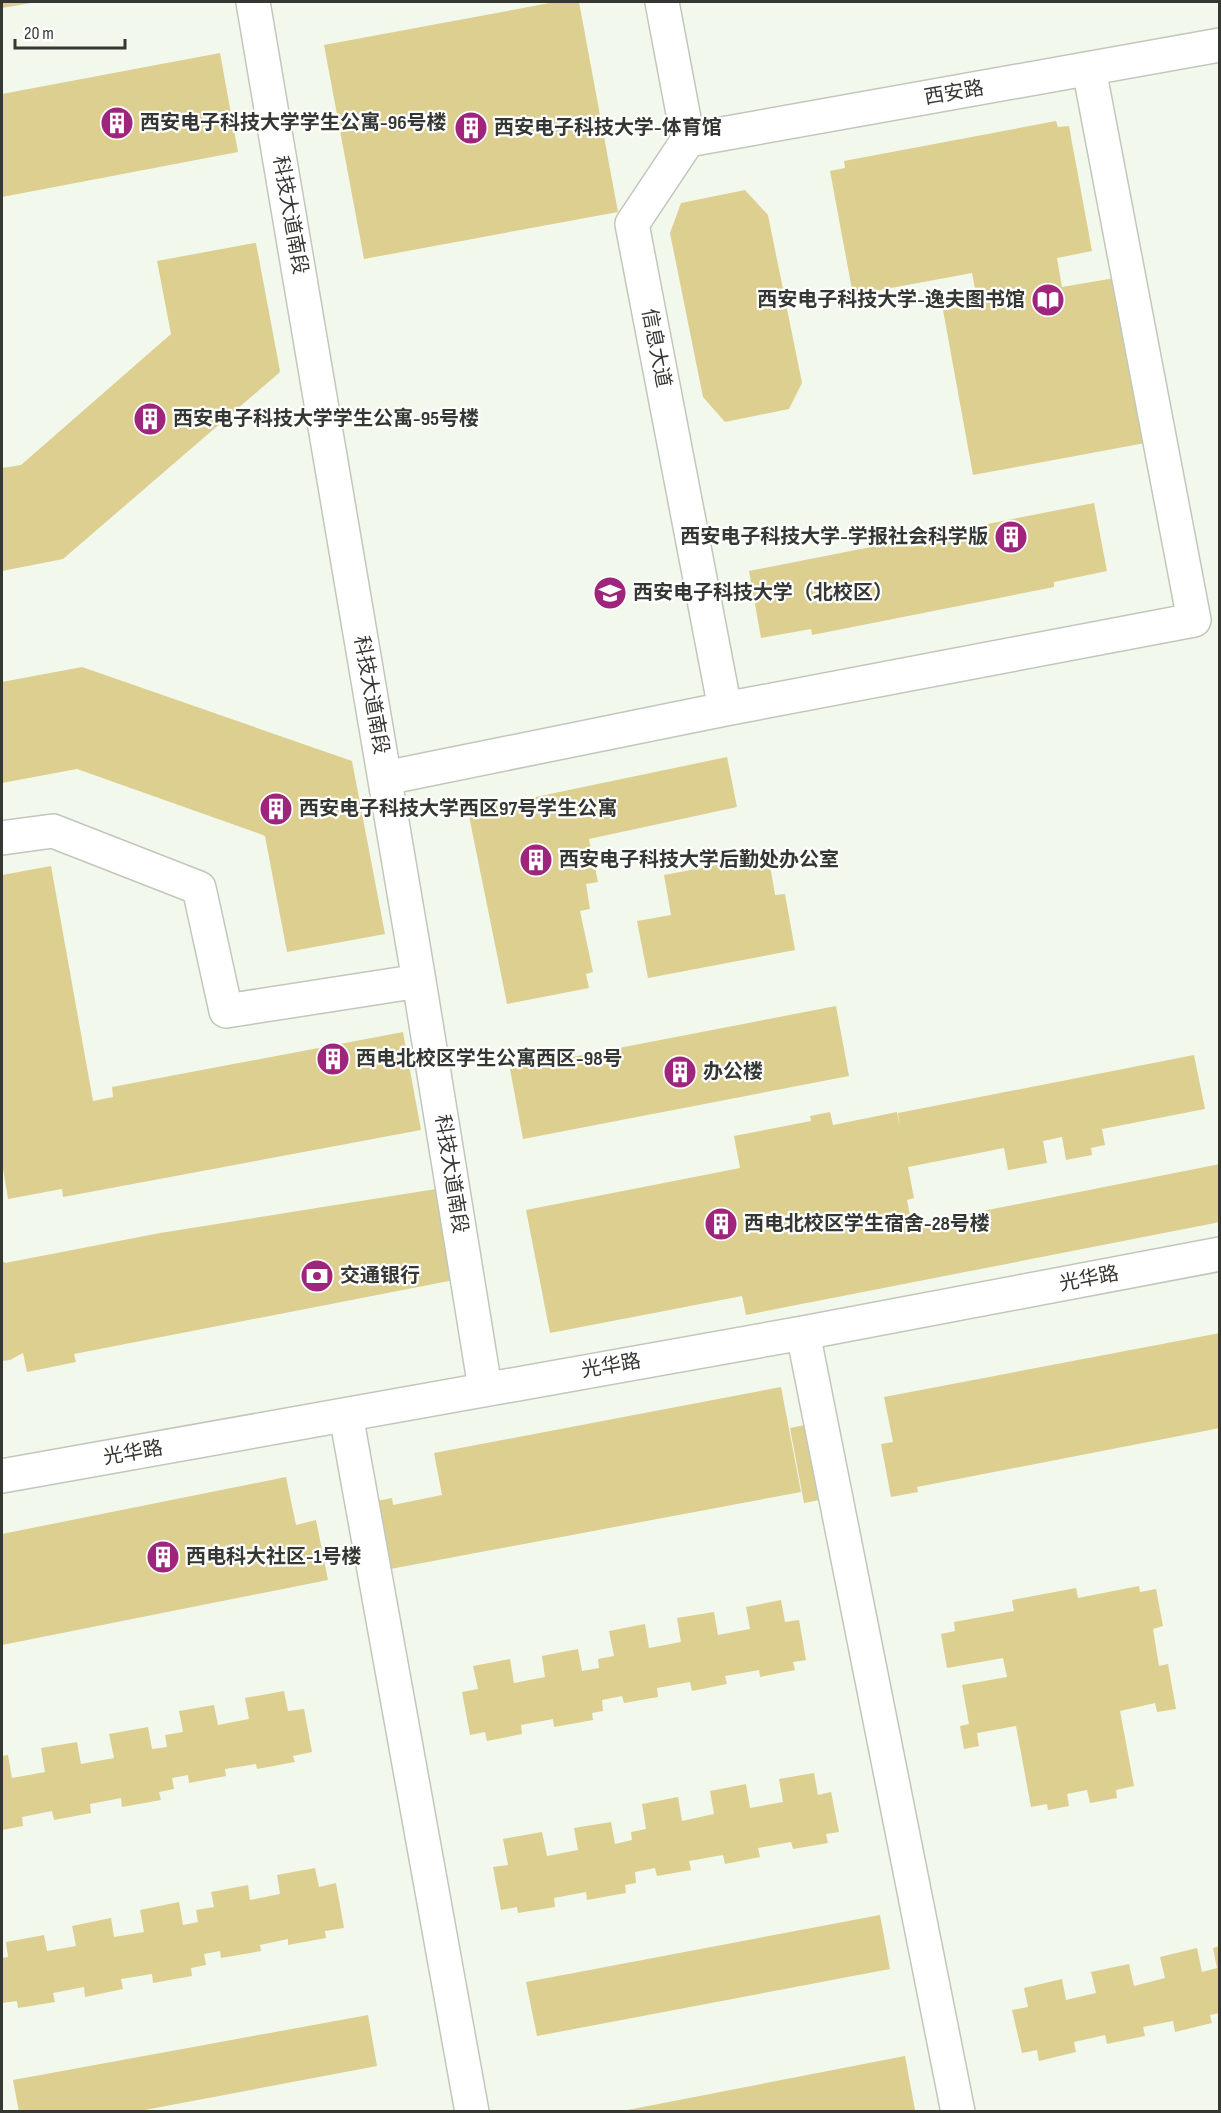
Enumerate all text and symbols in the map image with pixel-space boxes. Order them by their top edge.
scale bar [15,12,124,50]
text: 20 m [24,23,54,44]
street label: 西安路 [922,76,986,110]
building icon: 西安电子科技大学学生公寓-96号楼 [99,105,135,141]
building icon: 西安电子科技大学-体育馆 [453,110,489,146]
place label: 西安电子科技大学学生公寓-96号楼 [140,111,447,135]
place label: 西安电子科技大学-体育馆 [494,116,722,140]
street label: 科技大道南段 [268,154,312,276]
library icon: 西安电子科技大学-逸夫图书馆 [1030,282,1066,318]
place label: 西安电子科技大学-逸夫图书馆 [757,288,1025,312]
street label: 信息大道 [637,306,675,390]
building icon: 西安电子科技大学学生公寓-95号楼 [132,401,168,437]
place label: 西安电子科技大学学生公寓-95号楼 [173,407,479,431]
building icon: 西安电子科技大学-学报社会科学版 [993,519,1029,555]
place label: 西安电子科技大学-学报社会科学版 [680,525,988,549]
school or university icon: 西安电子科技大学（北校区） [592,575,628,611]
place label: 西安电子科技大学（北校区） [633,581,893,605]
street label: 科技大道南段 [349,634,393,756]
building icon: 西安电子科技大学西区97号学生公寓 [258,791,294,827]
place label: 西安电子科技大学西区97号学生公寓 [299,797,617,821]
building icon: 西安电子科技大学后勤处办公室 [518,842,554,878]
place label: 西安电子科技大学后勤处办公室 [559,848,839,872]
building icon: 西电北校区学生公寓西区-98号 [315,1041,351,1077]
place label: 西电北校区学生公寓西区-98号 [356,1047,623,1071]
building icon: 办公楼 [662,1054,698,1090]
place label: 办公楼 [703,1060,763,1084]
street label: 科技大道南段 [430,1113,472,1235]
building icon: 西电北校区学生宿舍-28号楼 [703,1206,739,1242]
place label: 西电北校区学生宿舍-28号楼 [744,1212,990,1236]
bank icon: 交通银行 [299,1258,335,1294]
street label: 光华路 [1057,1261,1121,1297]
place label: 交通银行 [340,1264,420,1288]
street label: 光华路 [579,1349,643,1383]
street label: 光华路 [101,1436,165,1470]
building icon: 西电科大社区-1号楼 [145,1539,181,1575]
place label: 西电科大社区-1号楼 [186,1545,362,1569]

